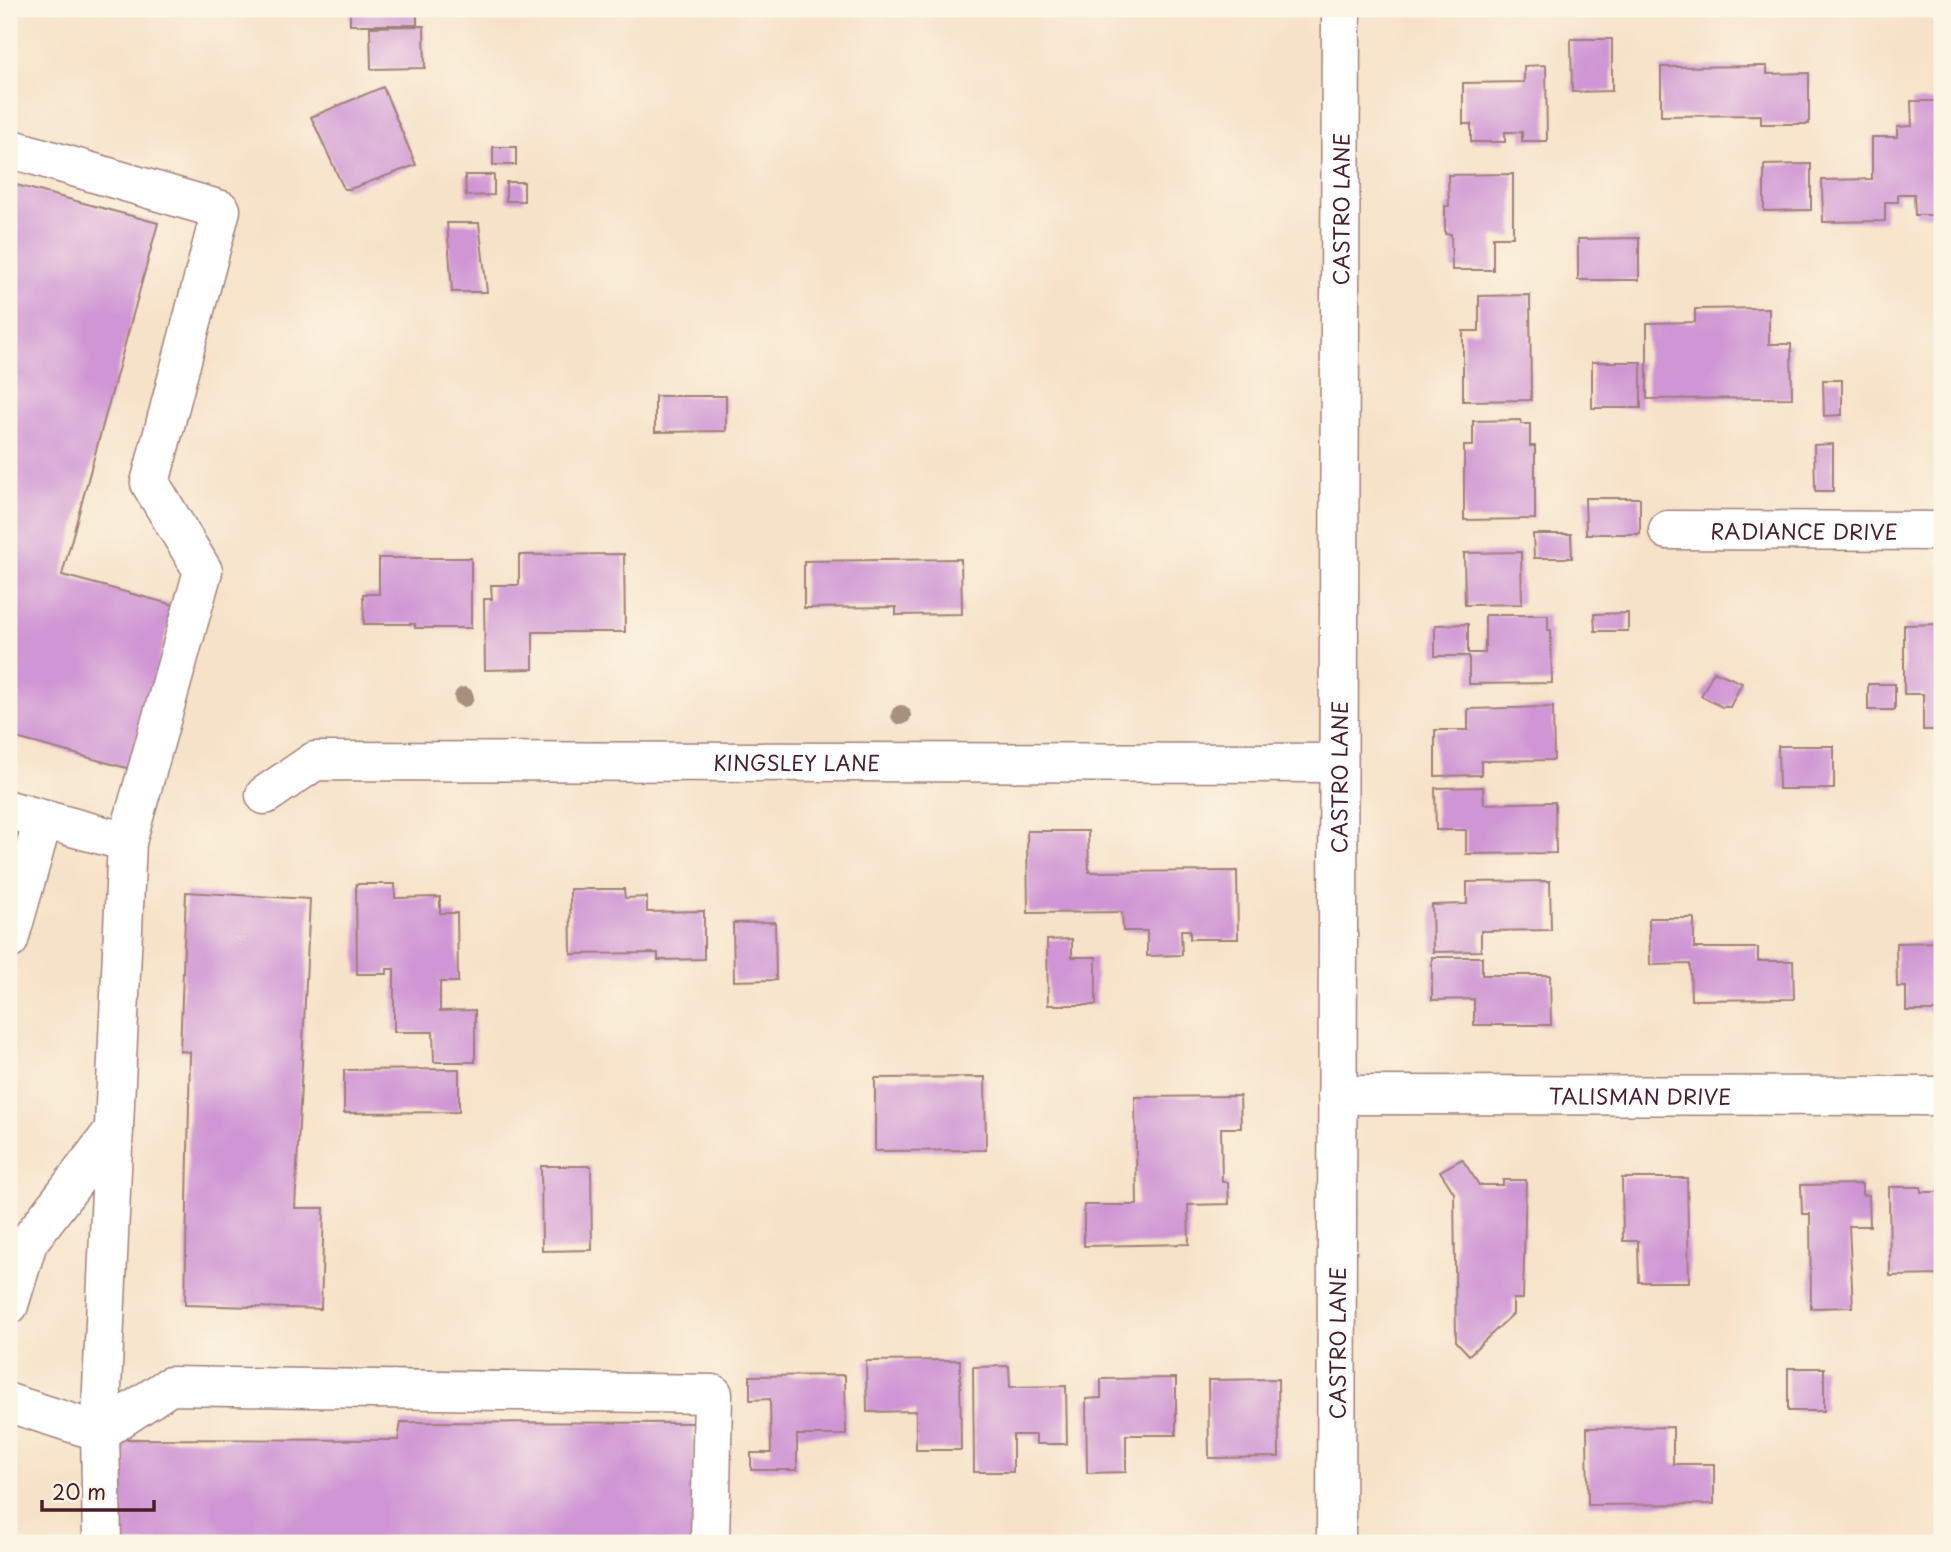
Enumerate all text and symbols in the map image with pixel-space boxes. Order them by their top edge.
street label: CASTRO LANE [1324,133,1357,285]
street label: RADIANCE DRIVE [1710,514,1898,547]
street label: CASTRO LANE [1322,701,1355,853]
street label: KINGSLEY LANE [713,746,880,778]
street label: TALISMAN DRIVE [1549,1079,1731,1112]
street label: CASTRO LANE [1320,1267,1353,1419]
scale bar [42,1468,154,1512]
text: 20 m [52,1475,106,1507]

